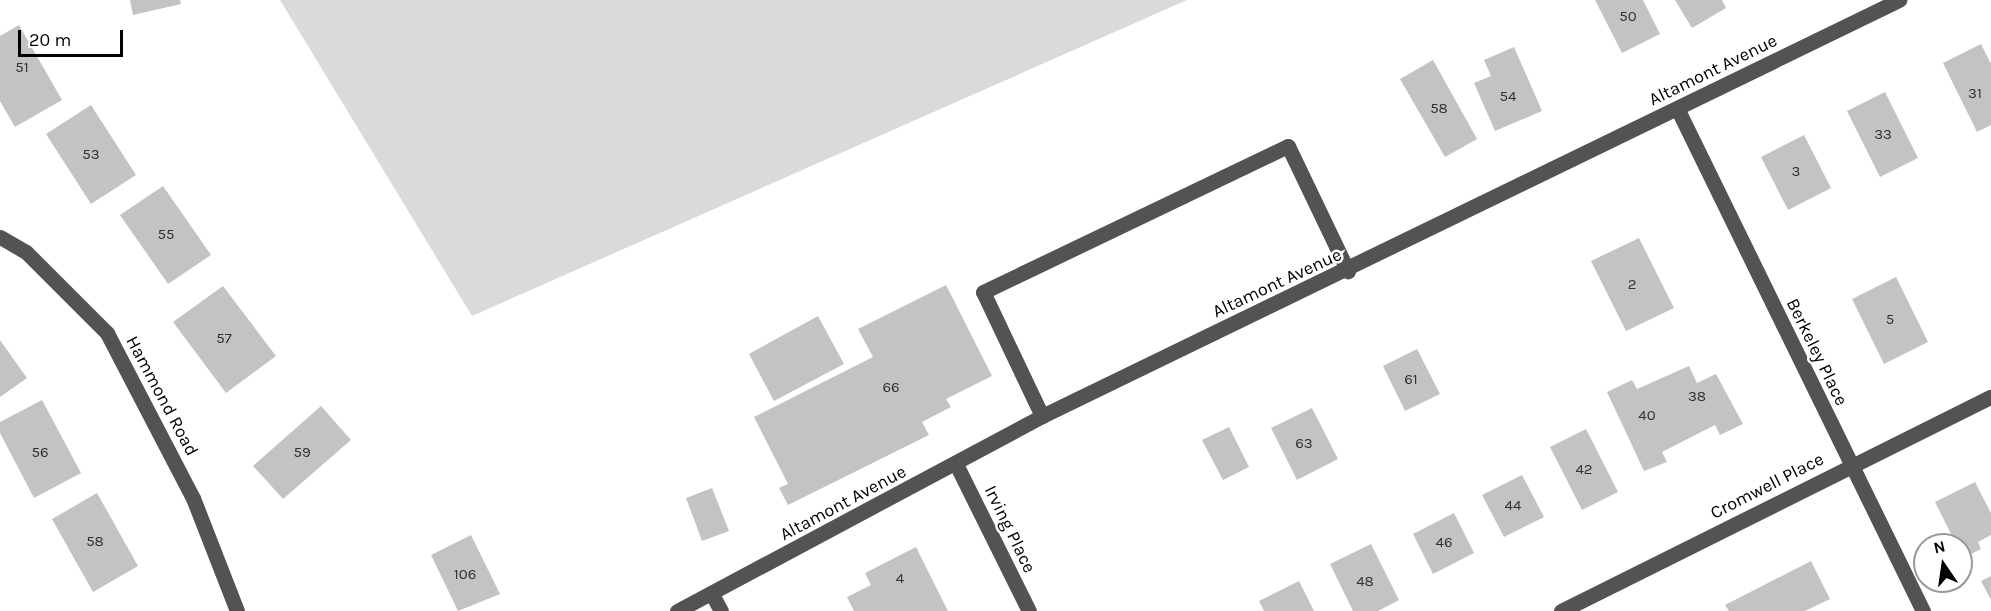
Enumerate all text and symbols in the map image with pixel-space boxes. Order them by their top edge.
house number: 50 [1619,8,1637,26]
scale bar [21,18,126,56]
text: 20 m [29,29,71,51]
street label: Altamont Avenue [1645,30,1781,110]
house number: 51 [15,59,29,77]
house number: 31 [1968,85,1982,103]
house number: 54 [1500,88,1516,106]
house number: 58 [1430,100,1448,118]
house number: 33 [1874,126,1892,144]
house number: 53 [82,146,100,164]
house number: 3 [1792,163,1800,181]
house number: 55 [158,226,174,244]
street label: Altamont Avenue [1209,244,1345,322]
house number: 2 [1628,276,1636,294]
street label: Berkeley Place [1782,295,1852,409]
house number: 5 [1886,311,1894,329]
house number: 57 [216,330,232,348]
street label: Hammond Road [121,332,203,460]
house number: 61 [1404,371,1418,389]
house number: 66 [882,379,900,397]
house number: 38 [1688,388,1706,406]
house number: 40 [1638,407,1656,425]
house number: 63 [1295,435,1313,453]
house number: 56 [31,444,49,462]
house number: 59 [293,444,311,462]
street label: Cromwell Place [1707,448,1827,524]
street label: Altamont Avenue [776,461,910,545]
house number: 42 [1575,461,1593,479]
street label: Irving Place [980,482,1040,576]
house number: 44 [1505,497,1521,515]
house number: 58 [86,533,104,551]
north arrow [1913,533,1973,593]
house number: 46 [1436,534,1452,552]
text: N [1932,536,1947,557]
house number: 106 [454,566,476,584]
house number: 4 [896,570,904,588]
house number: 48 [1356,573,1374,591]

